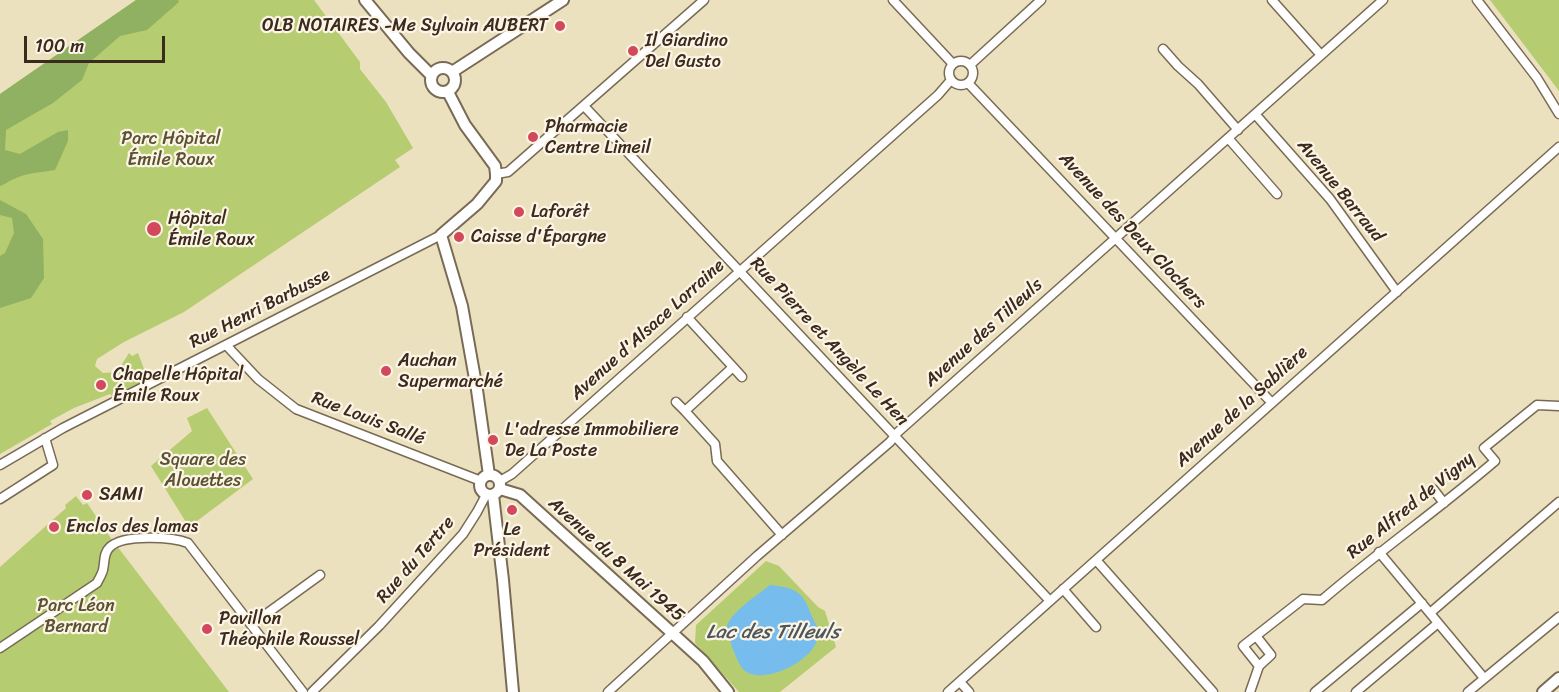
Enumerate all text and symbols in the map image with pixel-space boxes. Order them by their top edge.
place label: OLB NOTAIRES -Me Sylvain AUBERT [262,15,548,37]
marker: OLB NOTAIRES -Me Sylvain AUBERT [553,19,567,33]
scale bar [27,24,168,62]
text: 100 m [35,30,84,62]
place label: Il Giardino Del Gusto [645,30,728,72]
marker: Il Giardino Del Gusto [626,44,640,58]
place label: Pharmacie Centre Limeil [545,116,651,158]
park label: Parc Hôpital Émile Roux [121,128,221,170]
marker: Pharmacie Centre Limeil [526,130,540,144]
street label: Avenue Barraud [1292,135,1388,247]
street label: Avenue des Deux Clochers [1054,148,1210,314]
place label: Laforêt [531,201,589,223]
marker: Laforêt [512,205,526,219]
place label: Hôpital Émile Roux [168,208,255,250]
marker: Hôpital Émile Roux [145,220,163,238]
place label: Caisse d'Épargne [471,226,606,248]
marker: Caisse d'Épargne [452,230,466,244]
street label: Rue Pierre et Angèle Le Hen [745,253,913,431]
street label: Avenue d'Alsace Lorraine [566,255,730,405]
street label: Rue Henri Barbusse [186,264,334,354]
street label: Avenue des Tilleuls [921,274,1047,392]
street label: Avenue de la Sablière [1172,342,1312,472]
place label: Auchan Supermarché [398,350,503,392]
place label: Chapelle Hôpital Émile Roux [113,364,243,406]
marker: Auchan Supermarché [379,364,393,378]
marker: Chapelle Hôpital Émile Roux [94,378,108,392]
street label: Rue Louis Sallé [308,388,428,450]
place label: L'adresse Immobiliere De La Poste [505,419,679,462]
marker: L'adresse Immobiliere De La Poste [486,433,500,447]
street label: Rue Alfred de Vigny [1343,448,1479,564]
park label: Square des Alouettes [160,449,246,492]
place label: SAMI [99,484,143,506]
marker: SAMI [80,488,94,502]
street label: Avenue du 8 Mai 1945 [543,493,689,627]
marker: Le Président [505,503,519,517]
street label: Rue du Tertre [372,512,460,608]
place label: Enclos des lamas [66,516,198,538]
place label: Le Président [473,519,551,562]
marker: Enclos des lamas [47,520,61,534]
park label: Parc Léon Bernard [37,595,115,638]
place label: Pavillon Théophile Roussel [219,608,359,650]
water label: Lac des Tilleuls [706,621,840,645]
marker: Pavillon Théophile Roussel [200,622,214,636]

